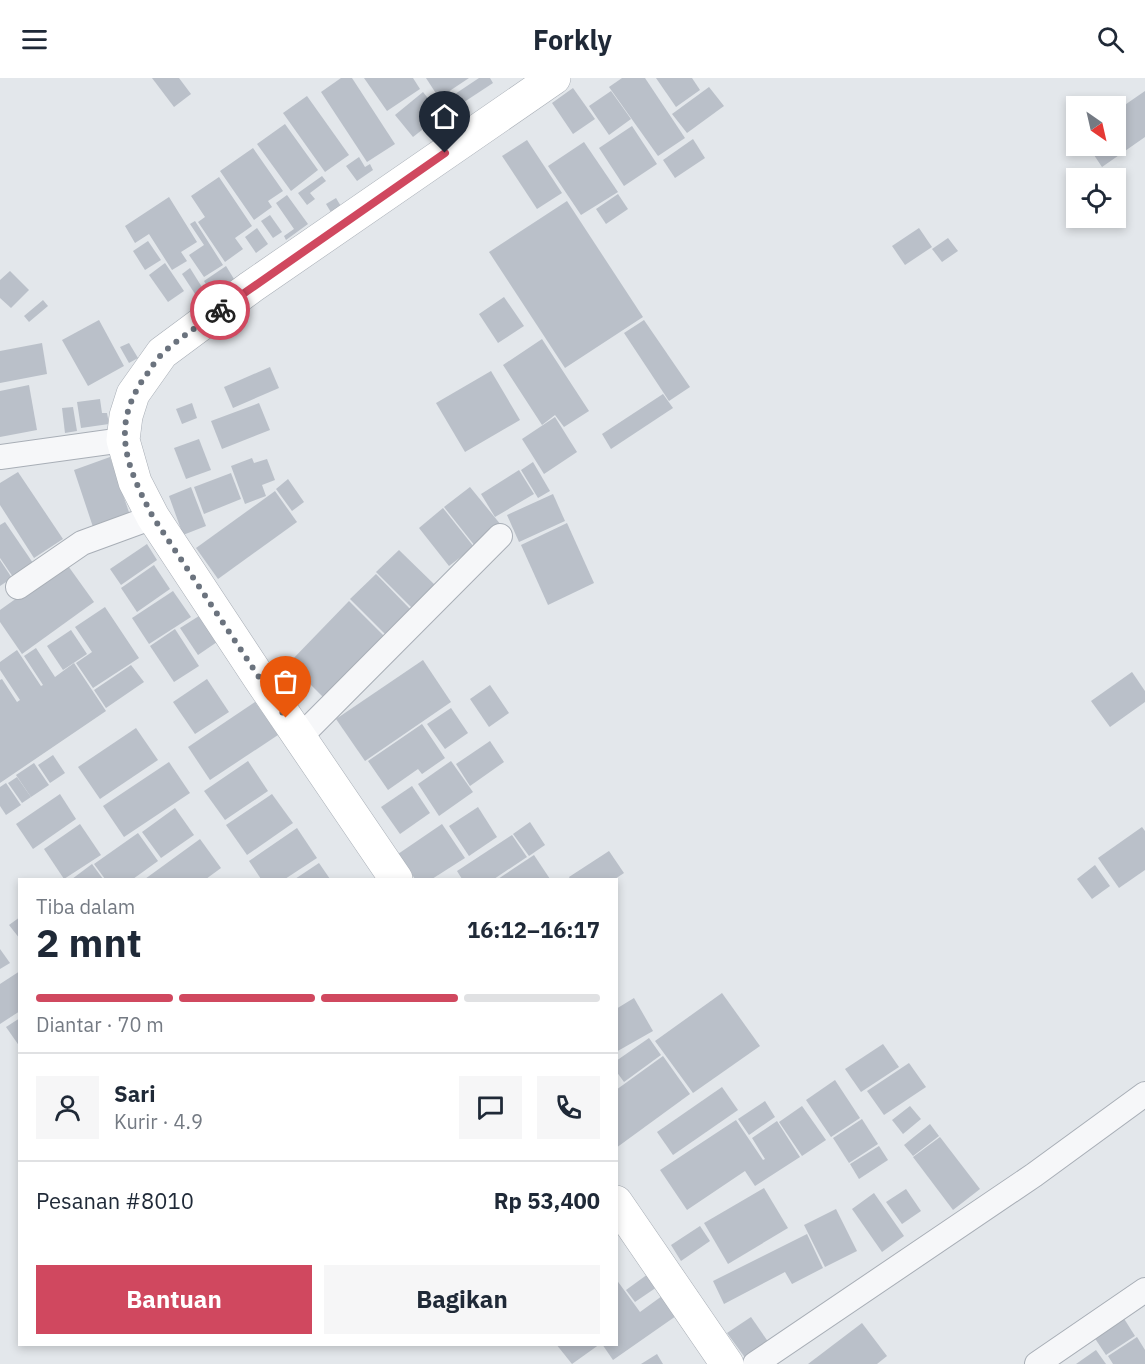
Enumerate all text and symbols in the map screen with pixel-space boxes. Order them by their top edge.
text: Forkly [533,22,612,57]
icon: menu [18,23,51,56]
icon: search [1094,23,1127,56]
pin [419,91,470,153]
north arrow [1066,96,1126,156]
map controls [1066,96,1126,228]
icon: home [428,100,461,133]
button: locate [1066,168,1126,228]
courier [190,280,250,340]
icon: bike [204,294,237,327]
pin [260,656,311,718]
icon: bag [269,665,302,698]
text: Tiba dalam [36,893,135,920]
text: 16:12–16:17 [467,915,600,944]
text: 2 mnt [36,917,142,968]
text: Diantar · 70 m [36,1011,164,1038]
button: person [36,1076,99,1139]
button: chat [459,1076,522,1139]
button: phone [537,1076,600,1139]
text: Sari [114,1079,155,1108]
text: Kurir · 4.9 [114,1108,203,1135]
text: Pesanan #8010 [36,1186,194,1215]
text: Rp 53,400 [494,1186,600,1215]
button: Bantuan [36,1265,312,1334]
button: Bagikan [324,1265,600,1334]

